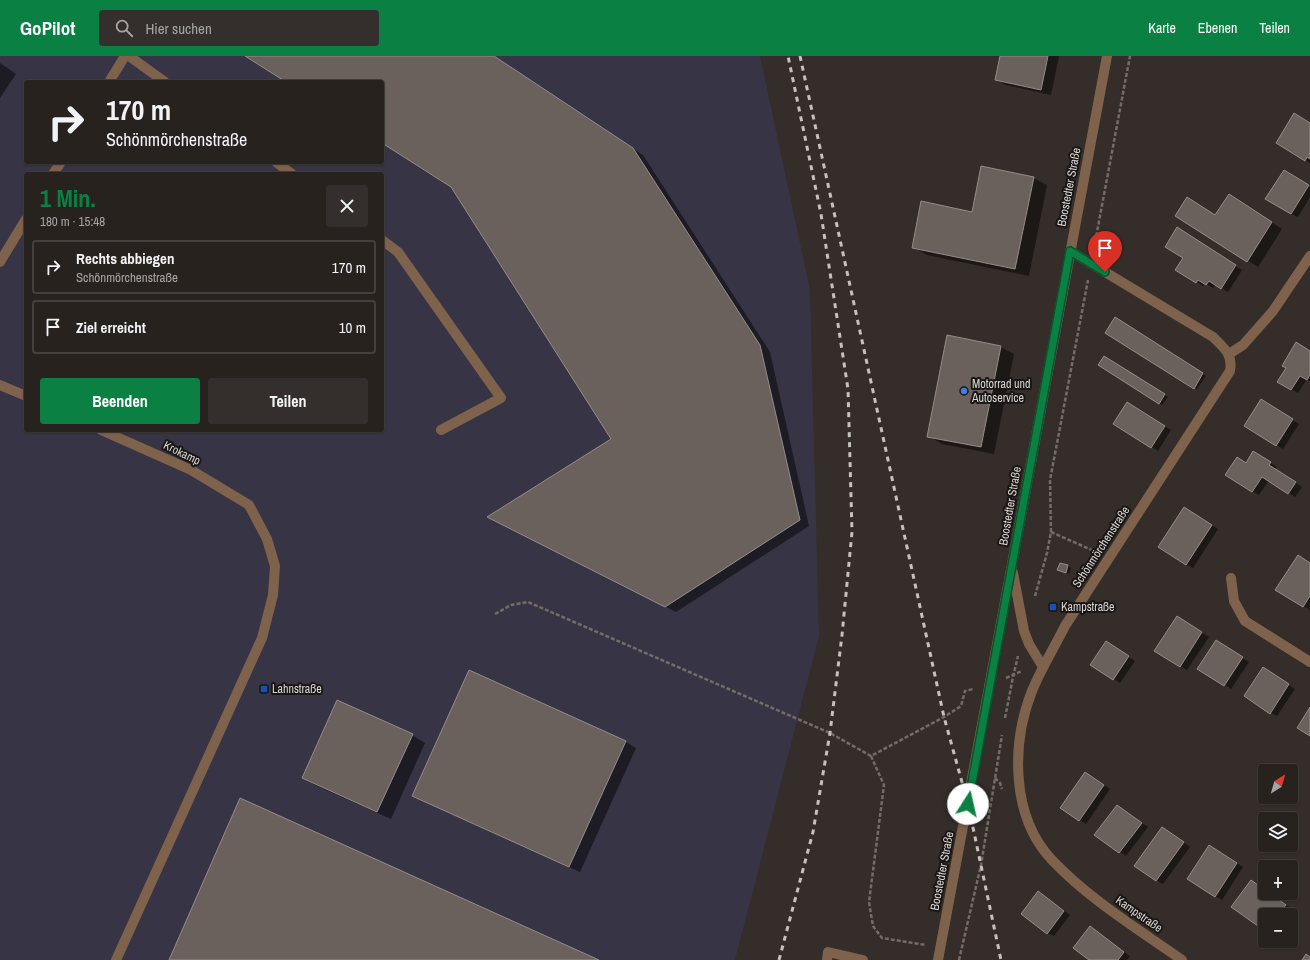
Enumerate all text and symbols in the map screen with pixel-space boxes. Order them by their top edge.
search box [99,10,379,46]
text: GoPilot [20,15,75,41]
icon: search [113,17,135,39]
text: Hier suchen [145,18,212,39]
text: Karte [1148,19,1176,37]
text: Ebenen [1198,19,1237,37]
text: Teilen [1259,19,1290,37]
text: 170 m [106,91,171,129]
icon: right [40,96,92,148]
text: Schönmörchenstraße [106,127,247,152]
street label: Boostedter Straße [1054,146,1084,228]
text: 1 Min. [40,182,96,214]
button: close [326,185,368,227]
text: 180 m · 15:48 [40,213,105,230]
pin [1088,231,1122,272]
icon: arrive [1094,237,1116,259]
text: Rechts abbiegen [76,248,174,269]
icon: right [42,256,64,278]
text: 170 m [332,257,366,278]
text: Schönmörchenstraße [76,269,178,286]
icon: arrive [42,316,64,338]
text: Ziel erreicht [76,317,146,338]
text: 10 m [339,317,366,338]
place label: Motorrad und Autoservice [971,376,1031,406]
button: Beenden [40,378,200,424]
button: Teilen [208,378,368,424]
marker: Motorrad und Autoservice [959,386,969,396]
street label: Krokamp [161,437,203,469]
street label: Boostedter Straße [995,465,1025,547]
street label: Schönmörchenstraße [1069,503,1133,591]
place label: Kampstraße [1061,599,1115,615]
marker: Kampstraße [1048,602,1058,612]
place label: Lahnstraße [272,681,322,697]
marker: Lahnstraße [259,684,269,694]
north arrow [1258,764,1298,804]
map controls [1258,764,1298,948]
position arrow [947,783,989,825]
button: layers [1258,812,1298,852]
street label: Boostedter Straße [927,830,957,912]
button: + [1258,860,1298,900]
street label: Kampstraße [1112,892,1166,936]
button: − [1258,908,1298,948]

